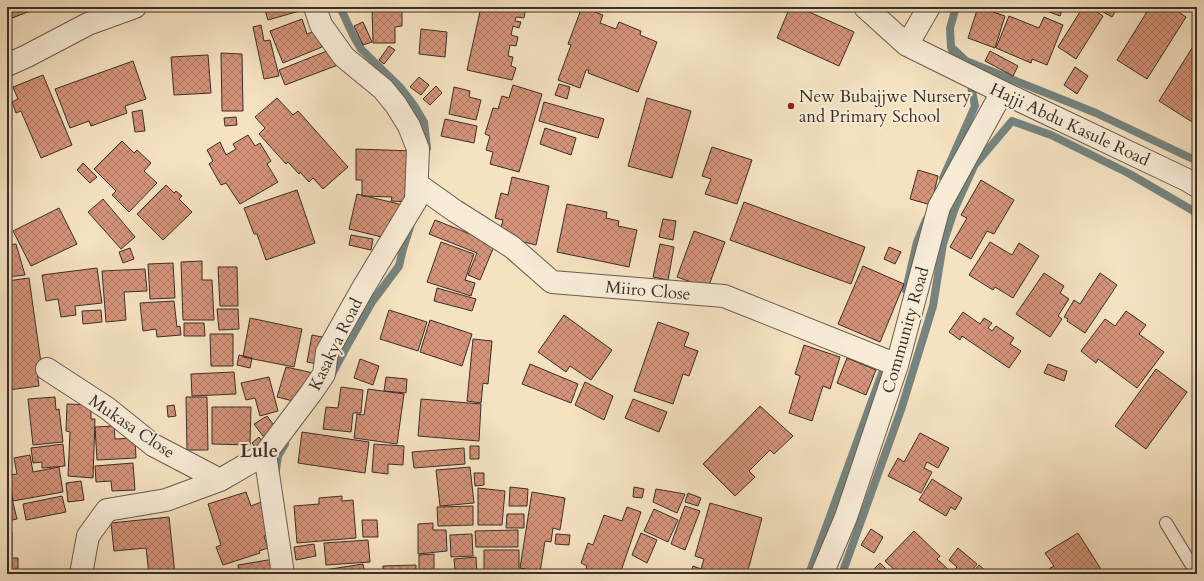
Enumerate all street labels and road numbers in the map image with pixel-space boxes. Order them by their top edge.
street label: Hajji Abdu Kasule Road [986,77,1153,172]
street label: Community Road [876,264,935,396]
street label: Miiro Close [604,275,692,306]
street label: Kasakya Road [303,294,368,394]
street label: Mukasa Close [84,389,179,464]

